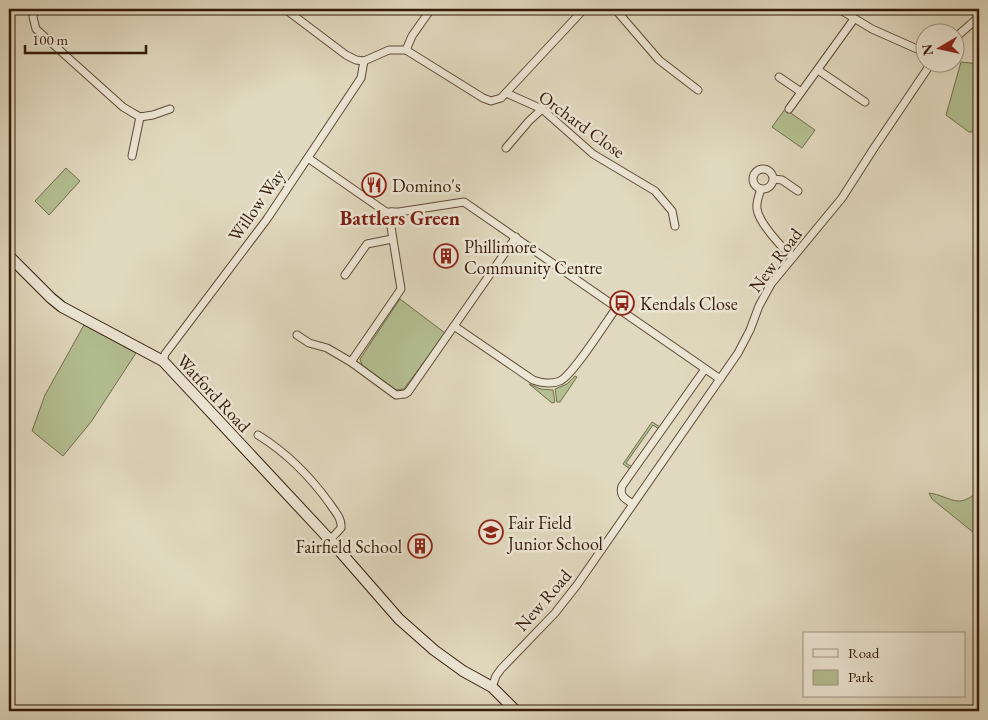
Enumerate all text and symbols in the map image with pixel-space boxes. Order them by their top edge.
scale bar [25,22,146,54]
north arrow [916,22,966,72]
text: 100 m [32,30,69,49]
text: N [917,42,937,57]
street label: Orchard Close [534,85,630,163]
street label: Willow Way [223,164,289,246]
restaurant icon: Domino's [361,172,387,198]
place label: Domino's [392,174,461,197]
district label: Battlers Green [340,205,460,231]
street label: New Road [743,222,807,297]
place label: Phillimore Community Centre [464,235,602,279]
building icon: Phillimore Community Centre [433,243,459,269]
bus stop icon: Kendals Close [609,290,635,316]
place label: Kendals Close [640,292,738,315]
street label: Watford Road [172,349,256,437]
place label: Fair Field Junior School [506,511,603,555]
school or university icon: Fair Field Junior School [478,519,504,545]
building icon: Fairfield School [407,533,433,559]
place label: Fairfield School [296,535,402,558]
street label: New Road [510,564,577,636]
legend [803,632,966,698]
text: Road [848,643,880,662]
text: Park [848,667,875,686]

